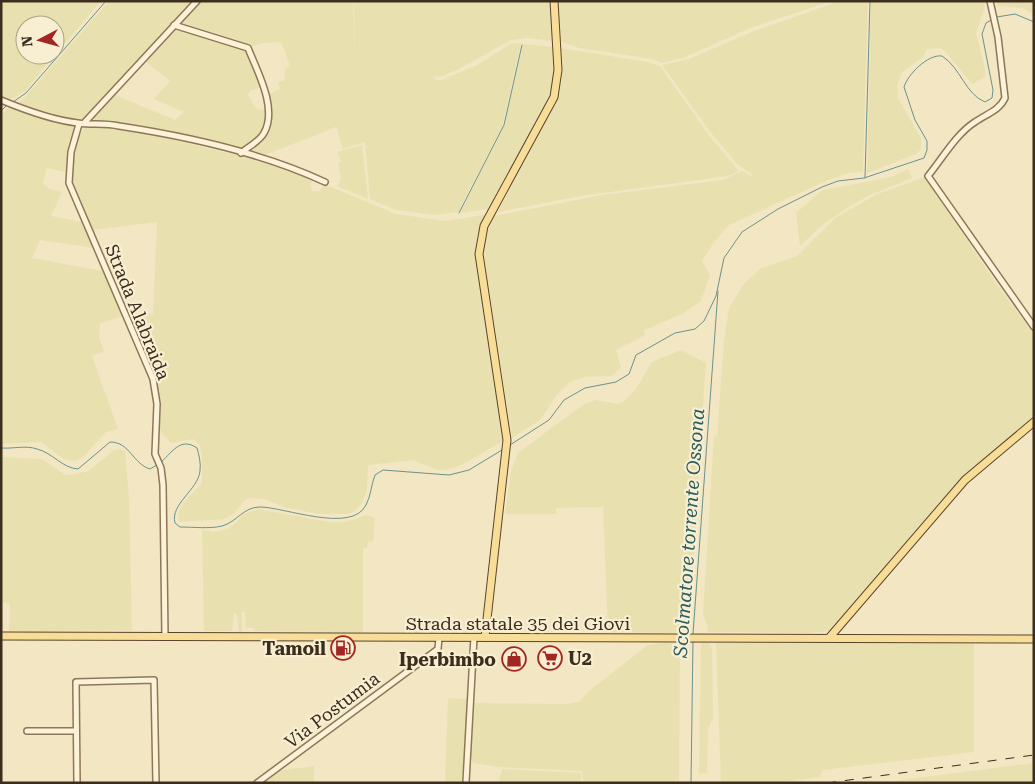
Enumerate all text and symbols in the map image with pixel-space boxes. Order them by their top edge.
north arrow [15,15,65,65]
text: N [19,35,36,48]
street label: Strada Alabraida [101,241,175,383]
water label: Scolmatore torrente Ossona [669,408,709,659]
street label: Strada statale 35 dei Giovi [406,613,631,634]
fuel station icon: Tamoil [330,635,356,661]
place label: Tamoil [262,638,326,659]
supermarket icon: U2 [537,645,563,671]
shop icon: Iperbimbo [501,646,527,672]
place label: U2 [568,648,592,669]
place label: Iperbimbo [399,649,496,670]
street label: Via Postumia [280,667,384,752]

